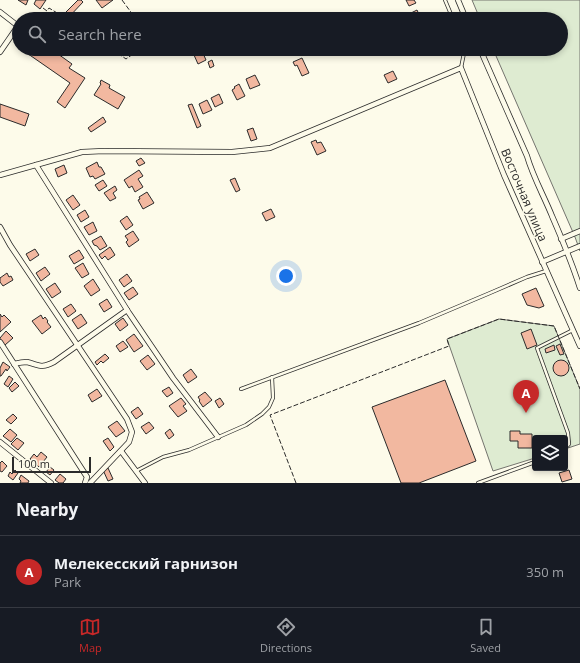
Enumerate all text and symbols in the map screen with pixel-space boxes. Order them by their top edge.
search box [12,12,568,56]
icon: search [26,23,48,45]
text: Search here [58,24,142,44]
street label: Восточная улица [497,146,552,244]
your location [276,266,296,286]
pin: A [513,380,539,413]
map controls [532,435,568,471]
button: layers [532,435,568,471]
scale bar [12,455,91,474]
text: 100 m [18,456,50,471]
text: Nearby [16,498,78,521]
text: Мелекесский гарнизон [54,553,238,573]
text: A [25,563,33,581]
text: 350 m [526,563,564,581]
text: Park [54,573,81,591]
tab: Map [79,616,102,655]
tab: Directions [260,616,312,655]
tab: Saved [470,616,501,655]

